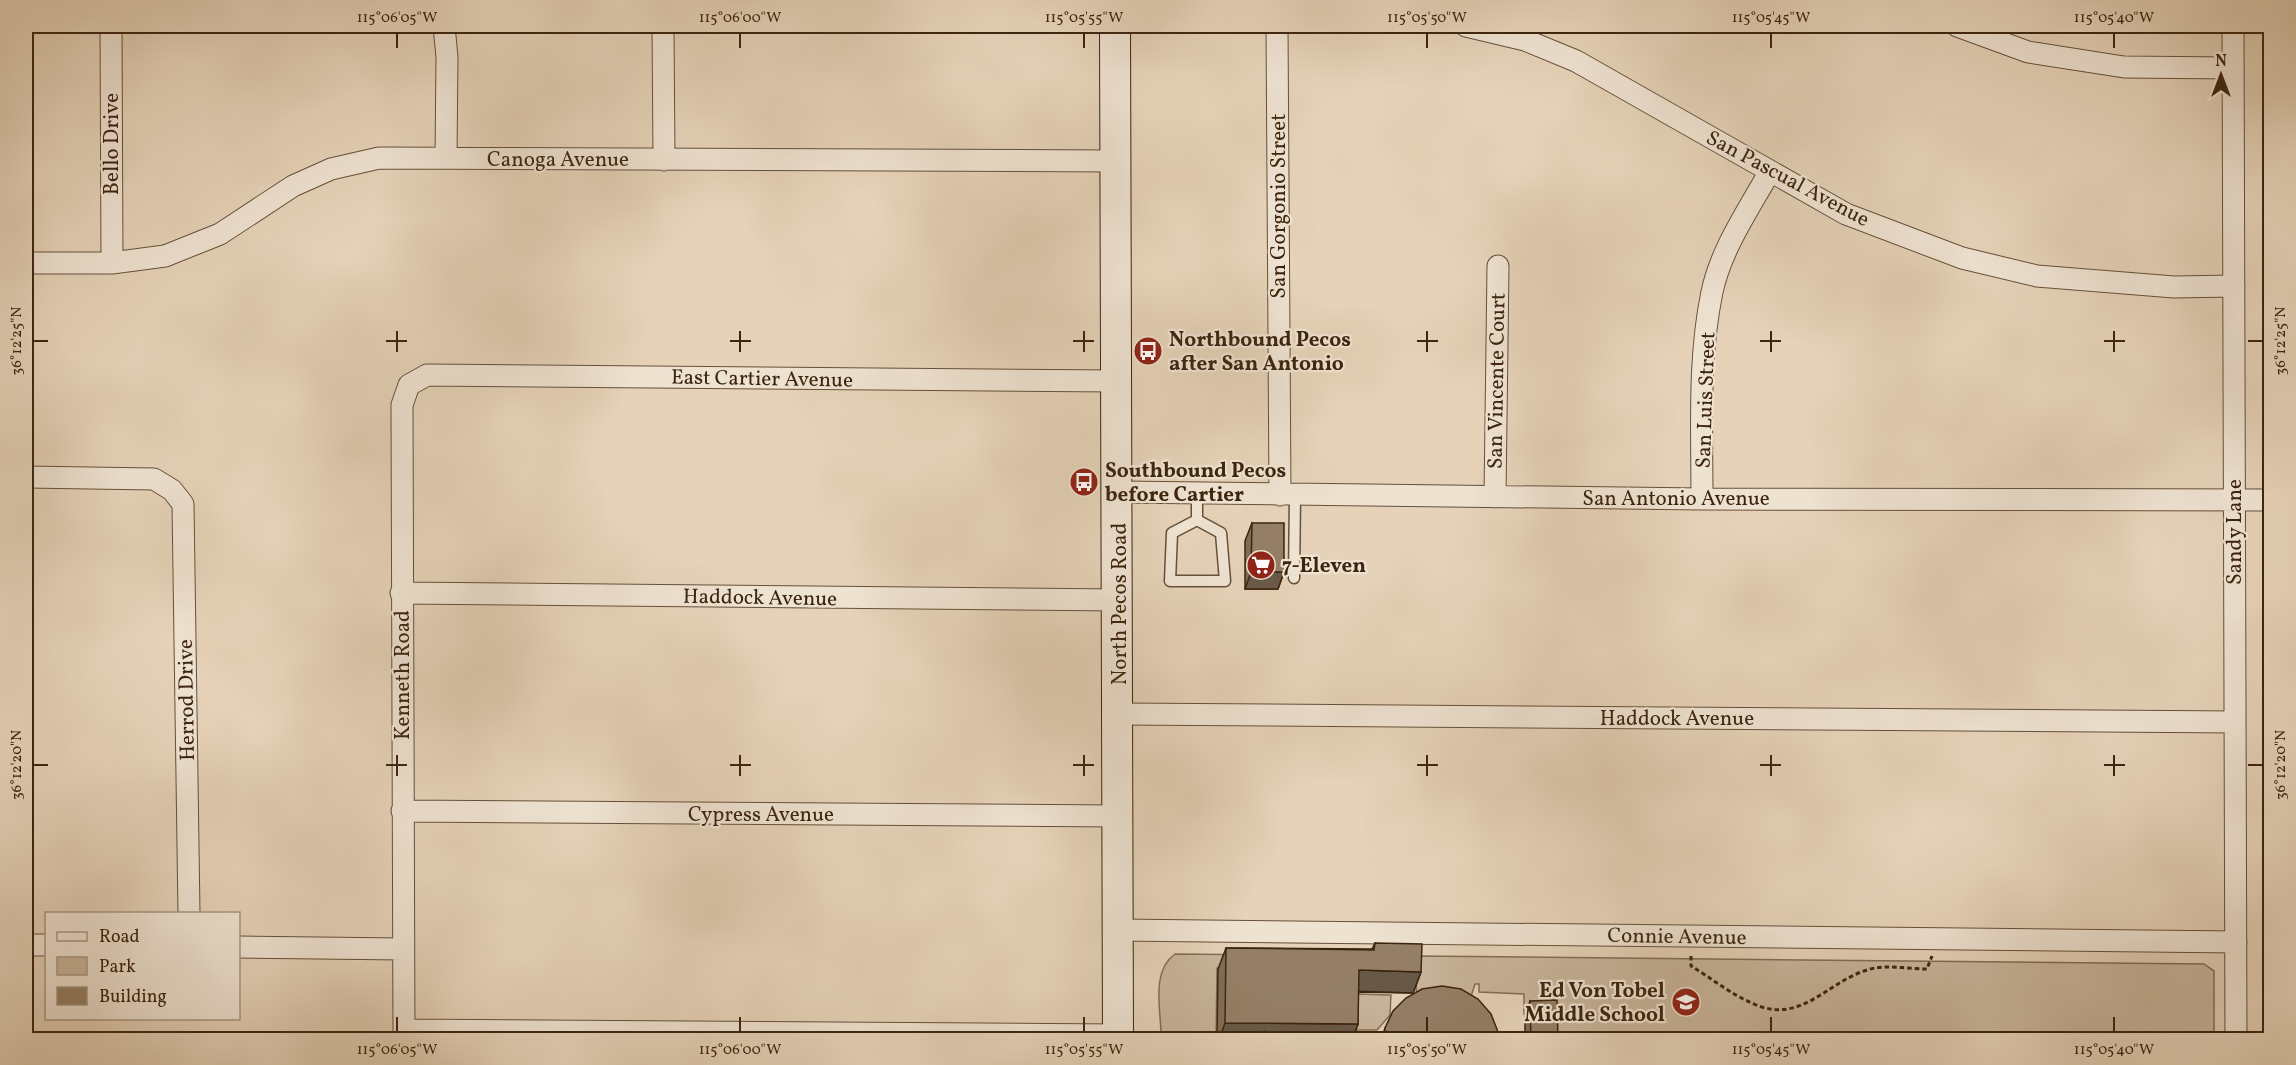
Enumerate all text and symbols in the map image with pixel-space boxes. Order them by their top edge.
text: 115°06'05"W [357,8,437,29]
text: 115°06'00"W [699,8,781,29]
text: 115°05'55"W [1045,8,1123,29]
text: 115°05'50"W [1387,8,1467,29]
text: 115°05'45"W [1732,8,1810,29]
text: 115°05'40"W [2074,8,2154,29]
north arrow [2191,45,2251,105]
text: N [2215,51,2227,73]
street label: Bello Drive [98,93,127,195]
street label: San Gorgonio Street [1265,113,1294,299]
street label: San Pascual Avenue [1700,124,1874,235]
street label: Canoga Avenue [487,146,629,175]
street label: San Vincente Court [1481,293,1514,470]
text: 36°12'25"N [7,307,28,375]
text: 36°12'25"N [2271,307,2292,375]
place label: Northbound Pecos after San Antonio [1169,326,1351,379]
street label: San Luis Street [1690,331,1723,469]
bus stop icon: Northbound Pecos after San Antonio [1132,335,1164,367]
street label: East Cartier Avenue [671,363,853,396]
place label: Southbound Pecos before Cartier [1105,457,1286,510]
bus stop icon: Southbound Pecos before Cartier [1068,466,1100,498]
street label: Sandy Lane [2221,479,2250,585]
street label: San Antonio Avenue [1582,485,1770,514]
street label: North Pecos Road [1106,523,1135,685]
supermarket icon: 7-Eleven [1245,549,1277,581]
place label: 7-Eleven [1282,552,1366,581]
street label: Haddock Avenue [683,583,837,614]
street label: Kenneth Road [389,610,418,740]
street label: Herrod Drive [172,639,203,761]
street label: Haddock Avenue [1600,705,1754,734]
text: 36°12'20"N [7,730,28,800]
text: 36°12'20"N [2271,730,2292,800]
street label: Cypress Avenue [688,801,834,830]
legend [45,912,240,1020]
street label: Connie Avenue [1607,922,1747,953]
text: Road [99,925,140,950]
text: Park [99,955,136,980]
place label: Ed Von Tobel Middle School [1524,977,1665,1030]
text: Building [99,985,167,1010]
school or university icon: Ed Von Tobel Middle School [1670,986,1702,1018]
text: 115°06'05"W [357,1040,437,1061]
text: 115°06'00"W [699,1040,781,1061]
text: 115°05'55"W [1045,1040,1123,1061]
text: 115°05'50"W [1387,1040,1467,1061]
text: 115°05'45"W [1732,1040,1810,1061]
text: 115°05'40"W [2074,1040,2154,1061]

